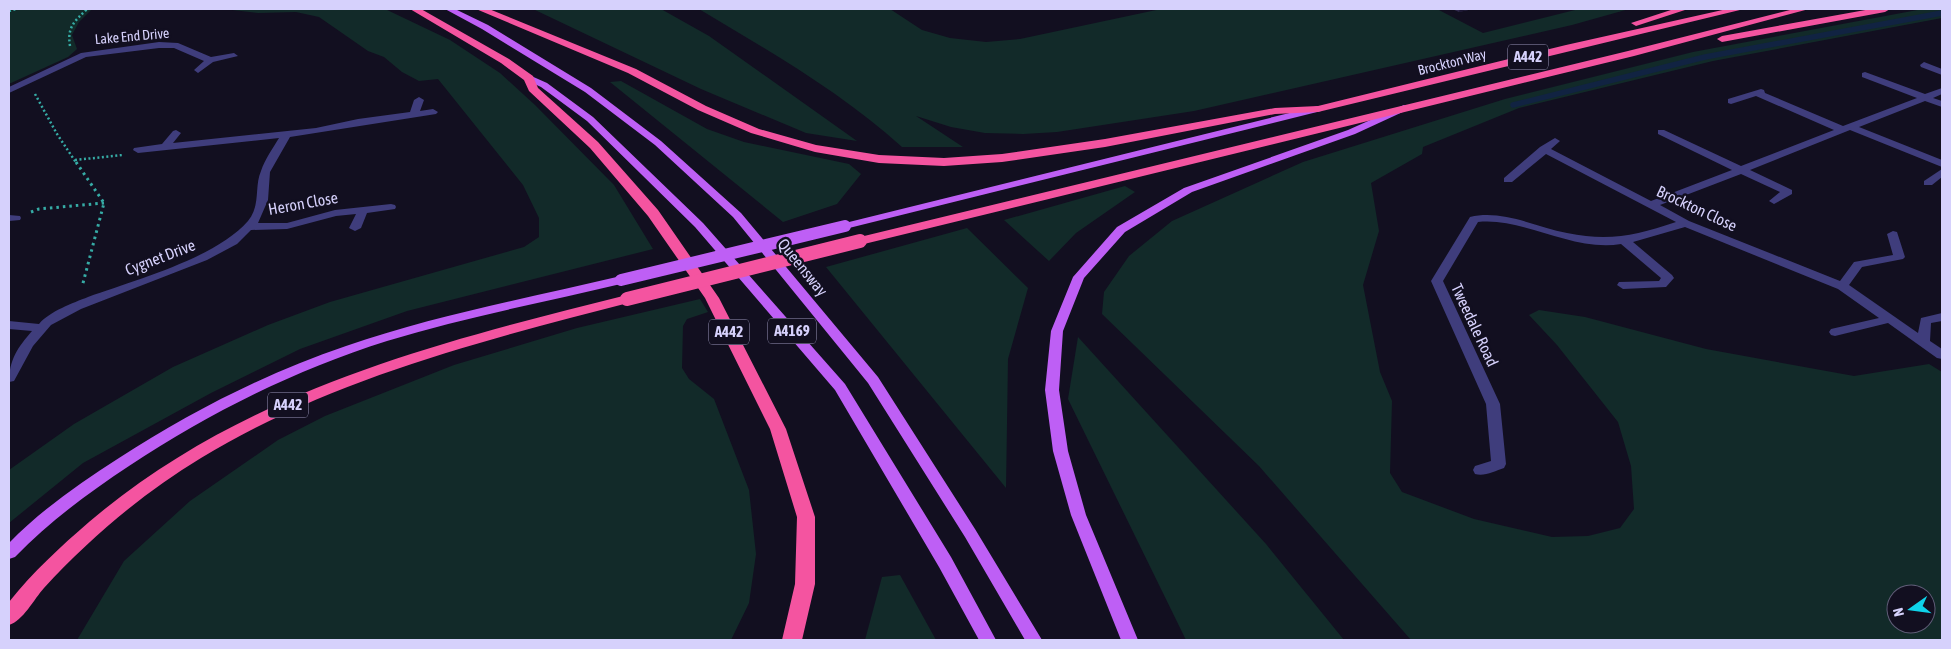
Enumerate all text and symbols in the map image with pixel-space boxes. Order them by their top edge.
street label: Lake End Drive [94,25,170,47]
road number: A442 [1508,44,1548,70]
street label: Brockton Way [1416,46,1488,78]
street label: Brockton Close [1654,182,1740,234]
street label: Heron Close [267,188,339,218]
street label: Cygnet Drive [122,235,198,280]
street label: Queensway [774,235,832,300]
street label: Tweedale Road [1448,281,1502,369]
road number: A4169 [768,318,816,344]
road number: A442 [709,320,749,344]
road number: A442 [268,392,308,418]
north arrow [1886,584,1936,634]
text: N [1890,606,1907,618]

